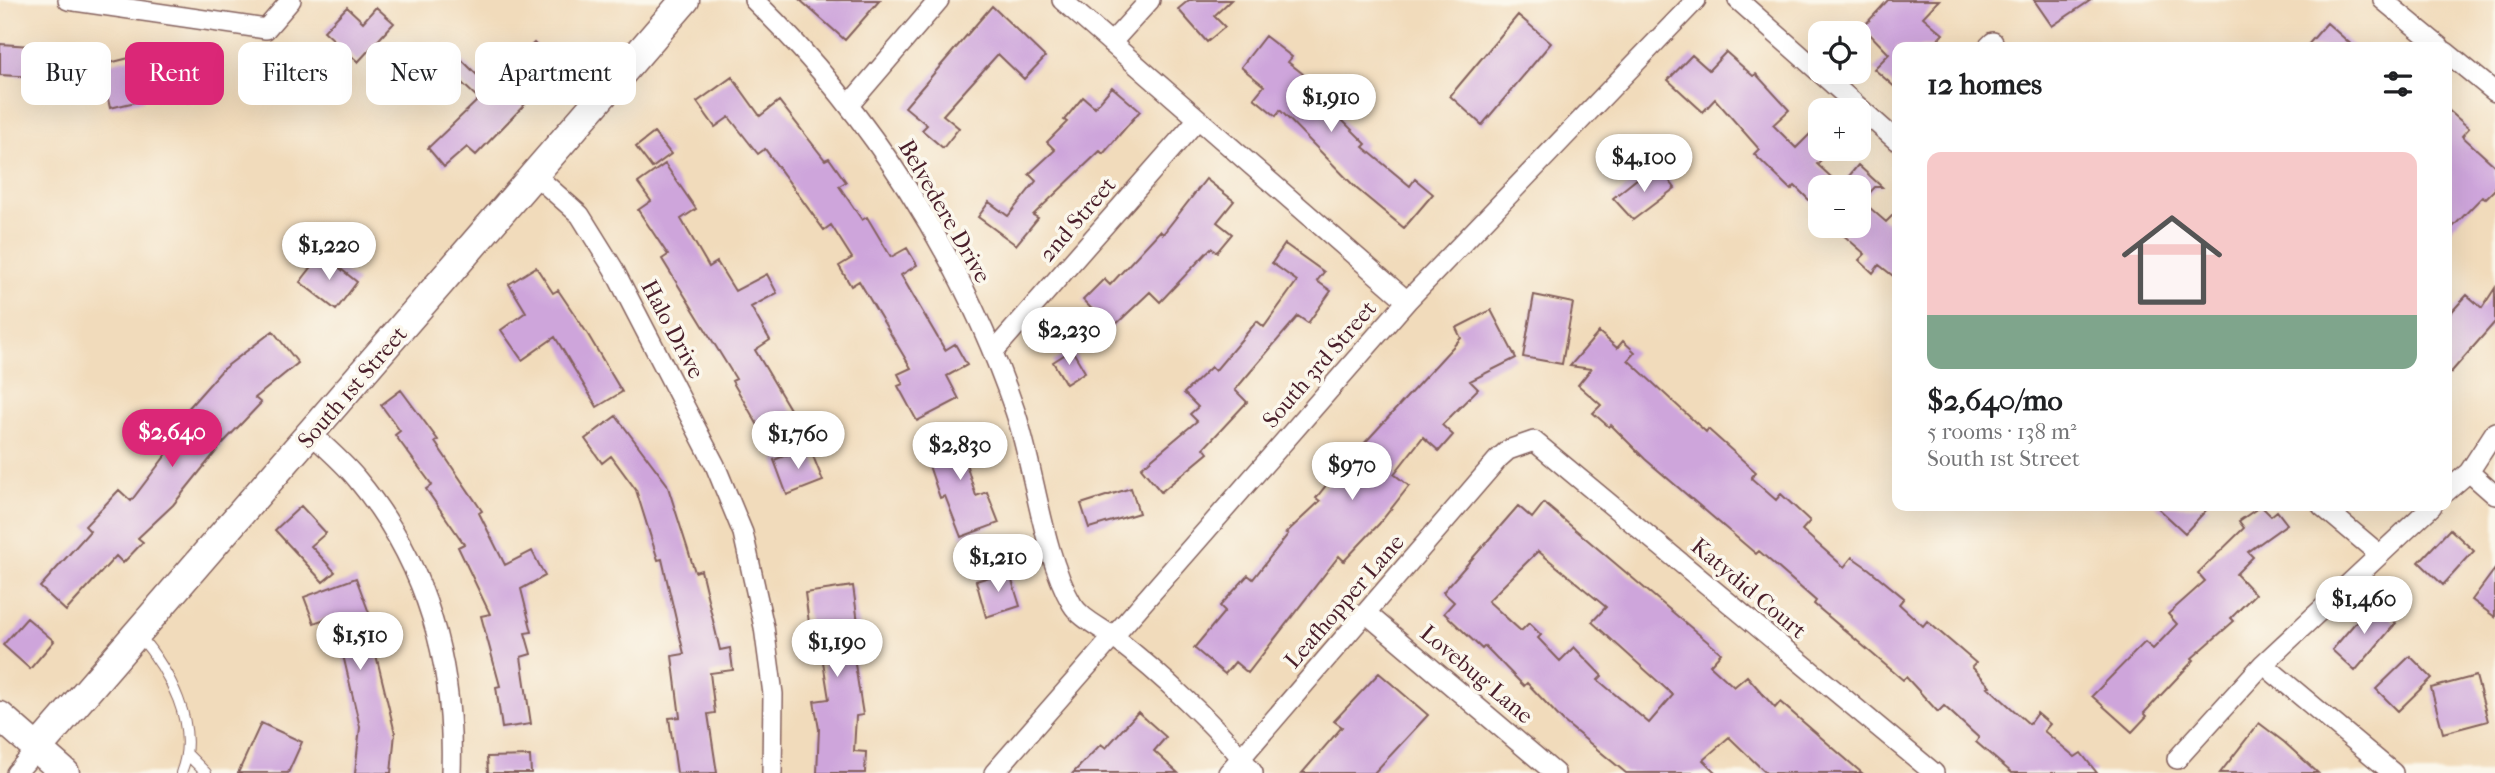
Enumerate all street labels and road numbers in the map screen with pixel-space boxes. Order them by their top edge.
street label: Belvedere Drive [893,135,996,288]
street label: 2nd Street [1033,172,1121,267]
street label: Halo Drive [635,275,710,383]
street label: South 3rd Street [1257,295,1382,433]
street label: South 1st Street [292,321,413,454]
street label: Leafhopper Lane [1279,529,1410,674]
street label: Katydid Court [1686,532,1812,644]
street label: Lovebug Lane [1415,619,1539,729]

